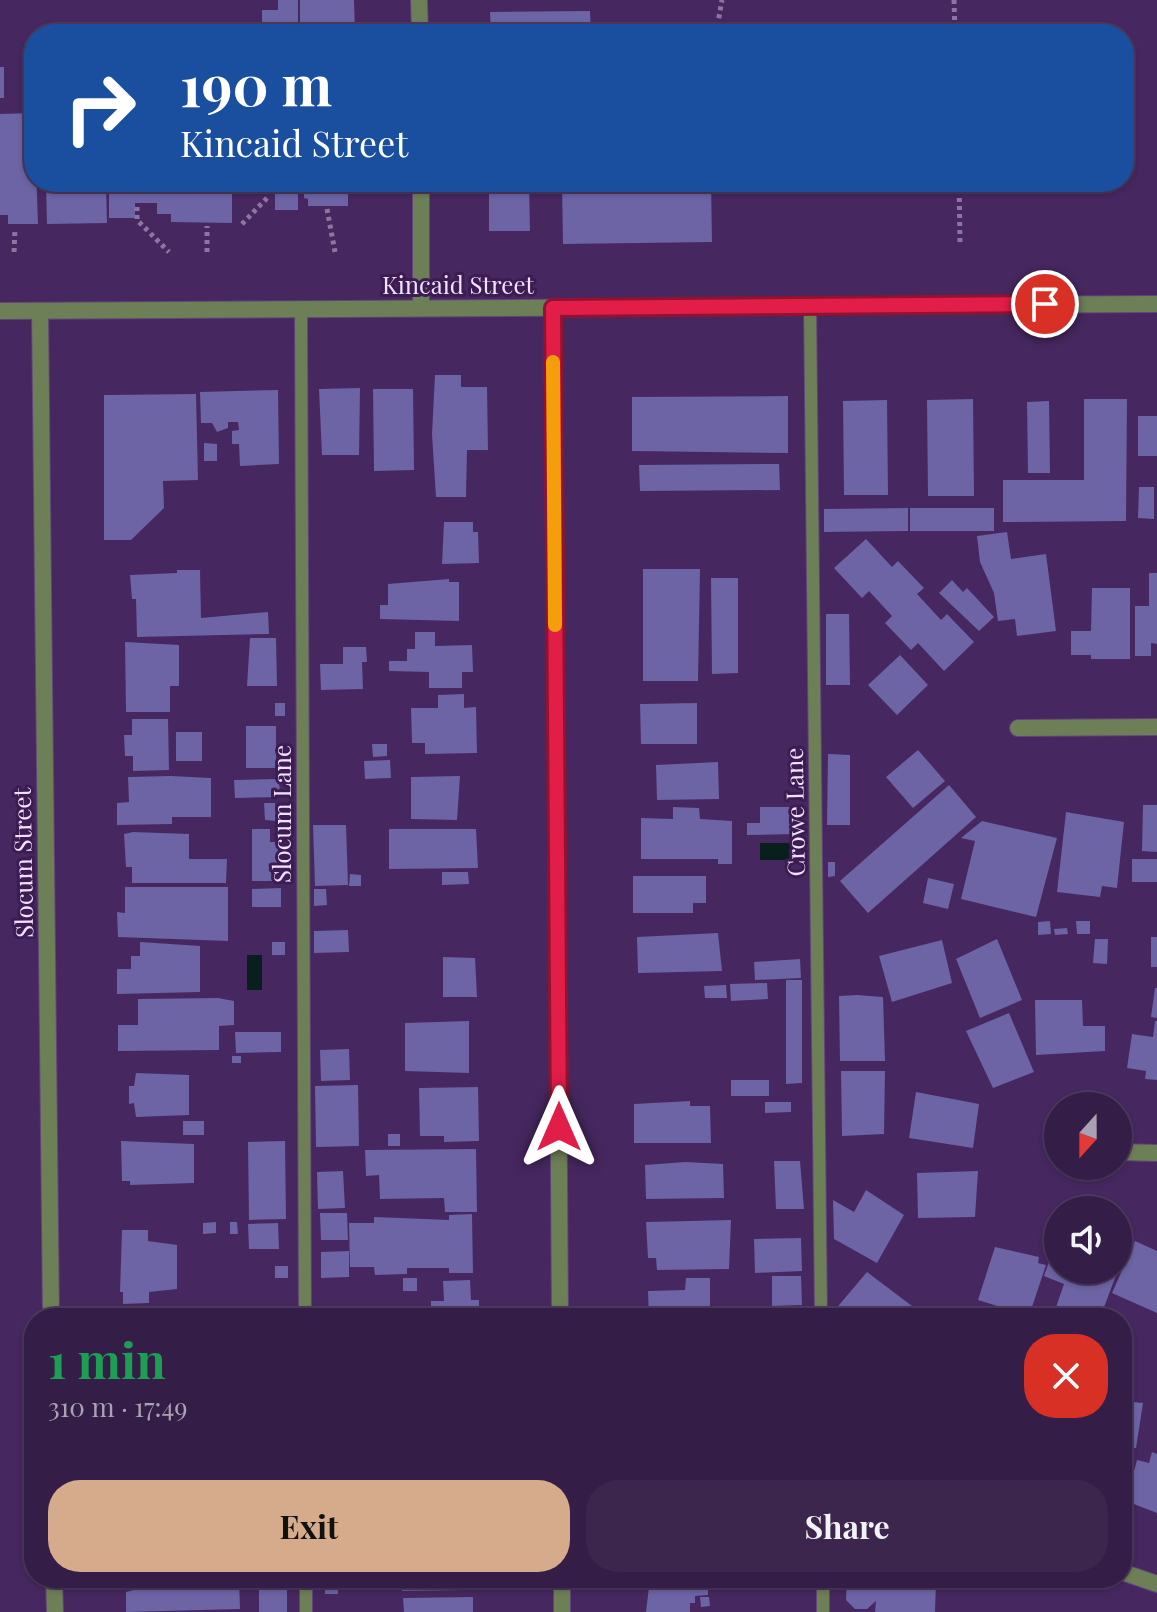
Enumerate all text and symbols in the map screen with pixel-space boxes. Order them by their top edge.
text: 190 m [180,46,332,121]
icon: right [48,56,152,160]
text: Kincaid Street [180,118,408,166]
street label: Kincaid Street [382,268,535,300]
pin [1011,270,1079,338]
icon: arrive [1023,282,1067,326]
street label: Slocum Lane [265,745,297,883]
street label: Crowe Lane [777,747,811,877]
street label: Slocum Street [5,787,39,938]
position arrow [517,1085,601,1169]
north arrow [1044,1092,1132,1180]
map controls [1044,1092,1132,1284]
button: sound [1044,1196,1132,1284]
text: 1 min [48,1327,166,1391]
button: close [1024,1334,1108,1418]
text: 310 m · 17:49 [48,1389,188,1424]
button: Exit [48,1480,570,1572]
button: Share [586,1480,1108,1572]

